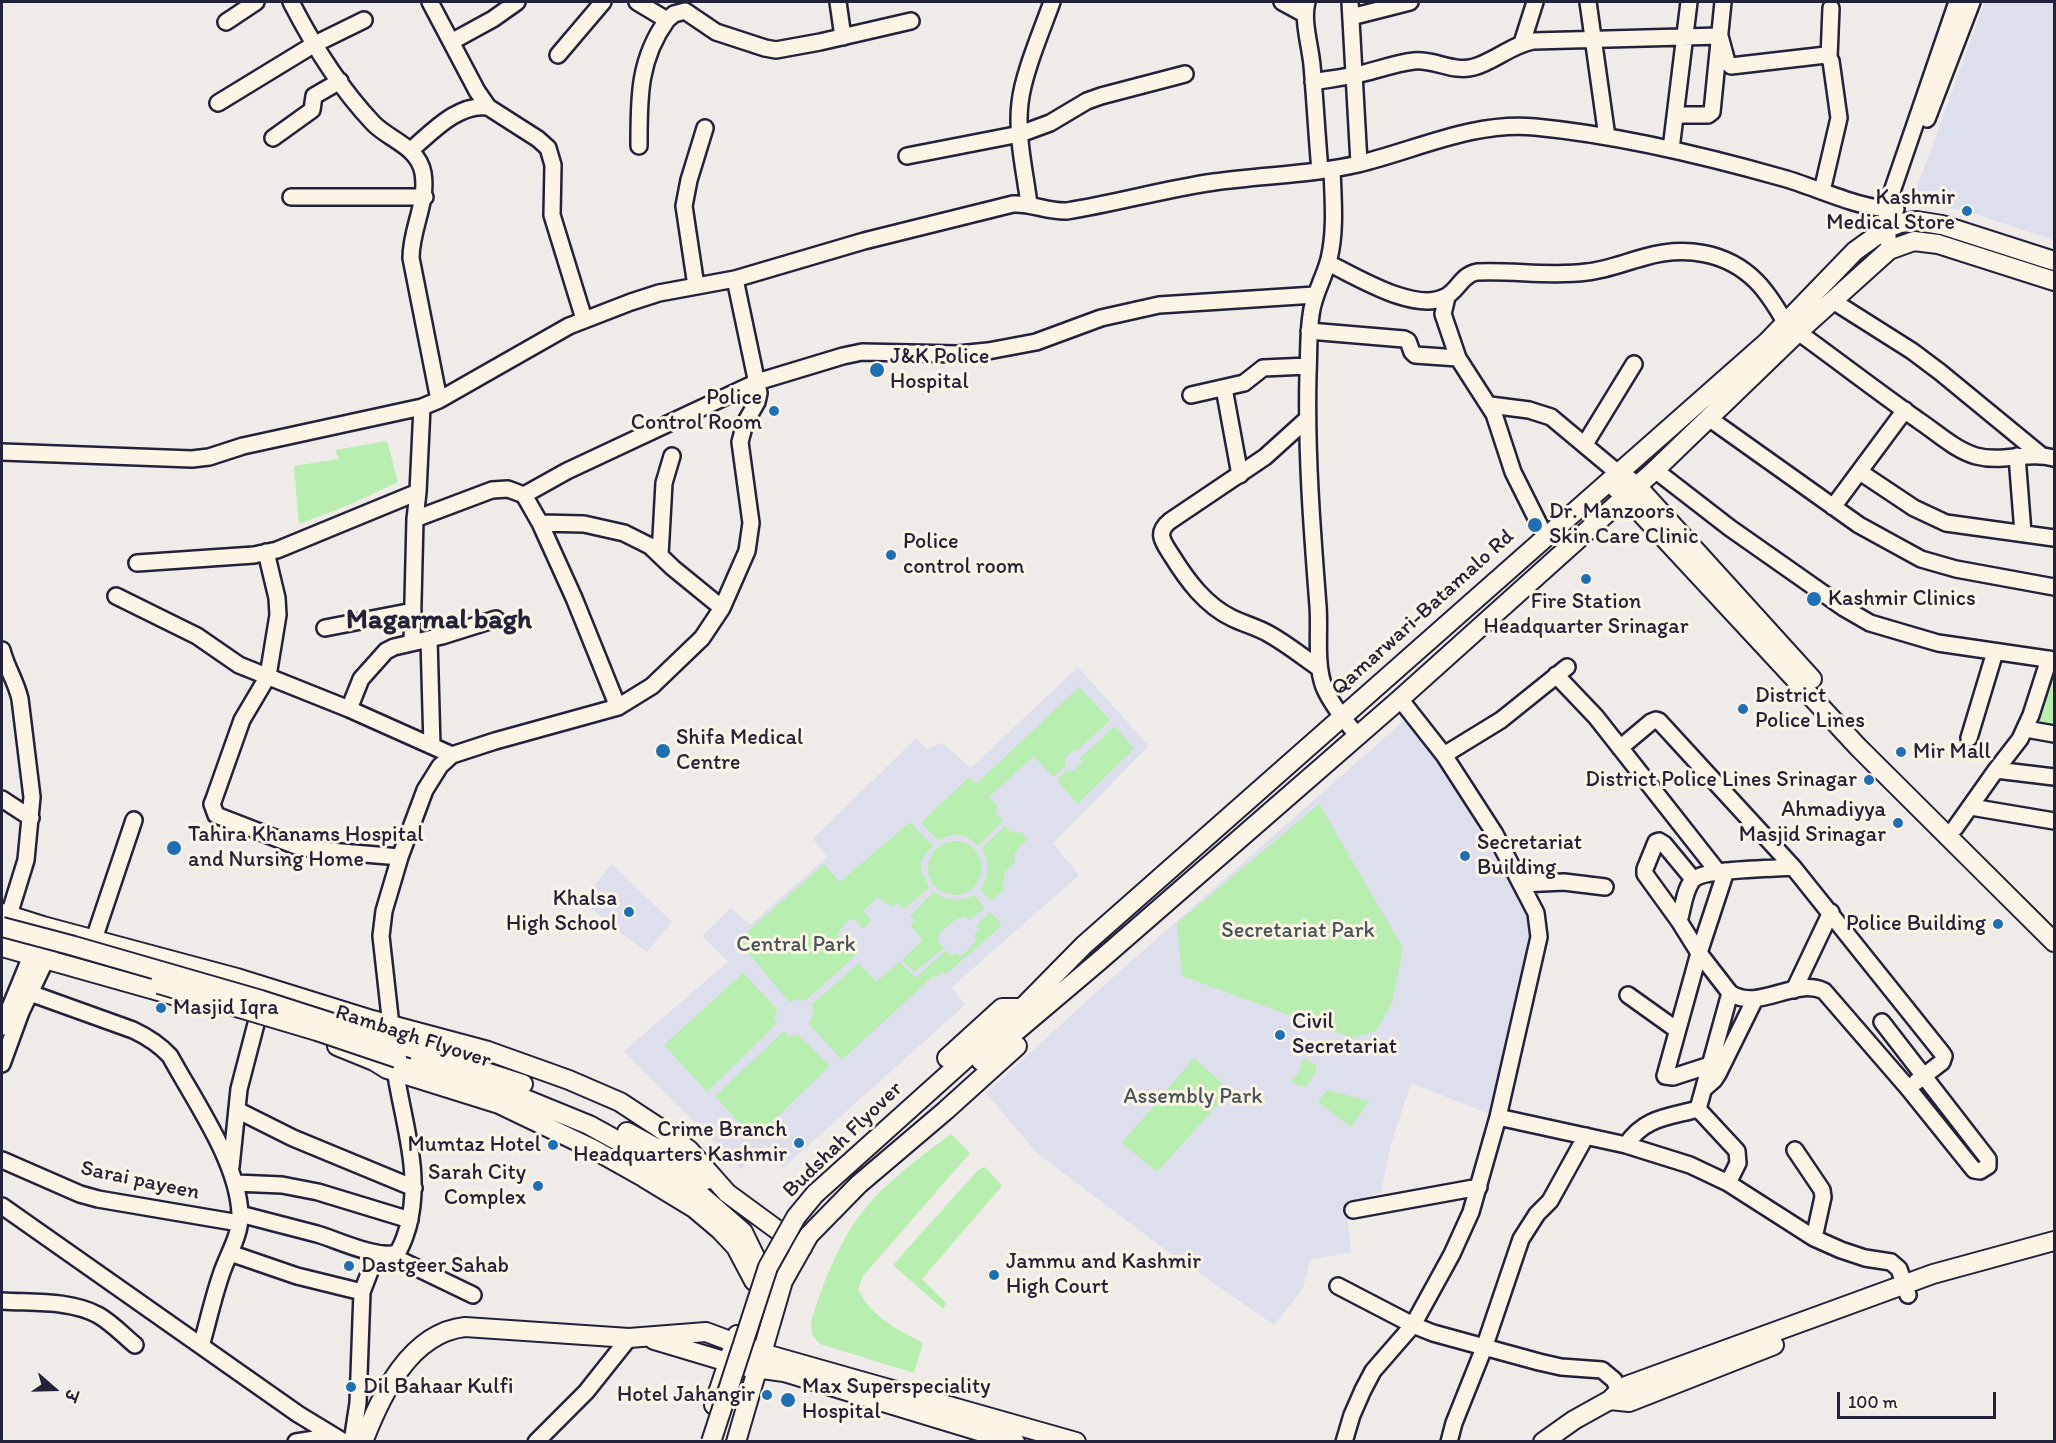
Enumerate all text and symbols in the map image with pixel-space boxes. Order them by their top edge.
place label: Kashmir Medical Store [1826,185,1955,236]
marker: Kashmir Medical Store [1960,204,1974,218]
place label: J&K Police Hospital [890,344,989,396]
marker: J&K Police Hospital [868,361,886,379]
place label: Police Control Room [631,385,762,436]
marker: Police Control Room [767,404,781,418]
place label: Dr. Manzoors Skin Care Clinic [1549,499,1698,550]
marker: Dr. Manzoors Skin Care Clinic [1526,516,1544,534]
street label: Qamarwari-Batamalo Rd [1326,524,1520,702]
place label: Police control room [903,529,1025,580]
marker: Police control room [884,548,898,562]
marker: Fire Station Headquarter Srinagar [1579,572,1593,586]
place label: Kashmir Clinics [1828,586,1976,612]
place label: Fire Station Headquarter Srinagar [1483,589,1689,640]
marker: Kashmir Clinics [1805,590,1823,608]
district label: Magarmal bagh [346,604,532,638]
place label: District Police Lines [1755,683,1865,734]
marker: District Police Lines [1736,702,1750,716]
place label: Shifa Medical Centre [676,725,803,776]
place label: Mir Mall [1913,739,1991,765]
marker: Shifa Medical Centre [654,742,672,760]
marker: Mir Mall [1894,745,1908,759]
place label: District Police Lines Srinagar [1585,767,1857,793]
marker: District Police Lines Srinagar [1862,773,1876,787]
place label: Ahmadiyya Masjid Srinagar [1739,797,1886,848]
marker: Ahmadiyya Masjid Srinagar [1891,816,1905,830]
place label: Tahira Khanams Hospital and Nursing Home [188,822,424,873]
place label: Secretariat Building [1477,830,1582,882]
marker: Tahira Khanams Hospital and Nursing Home [165,839,183,857]
marker: Secretariat Building [1458,849,1472,863]
place label: Khalsa High School [506,886,617,938]
marker: Khalsa High School [622,905,636,919]
place label: Police Building [1846,911,1986,937]
marker: Police Building [1991,917,2005,931]
park label: Secretariat Park [1221,918,1375,944]
park label: Central Park [736,932,856,958]
place label: Masjid Iqra [173,995,279,1021]
street label: Rambagh Flyover [332,999,494,1075]
marker: Masjid Iqra [154,1001,168,1015]
place label: Civil Secretariat [1292,1009,1397,1060]
marker: Civil Secretariat [1273,1028,1287,1042]
street label: Budshah Flyover [778,1076,908,1204]
park label: Assembly Park [1124,1084,1262,1110]
place label: Crime Branch Headquarters Kashmir [573,1117,787,1168]
place label: Mumtaz Hotel [408,1132,541,1158]
marker: Crime Branch Headquarters Kashmir [792,1136,806,1150]
marker: Mumtaz Hotel [546,1138,560,1152]
street label: Sarai payeen [78,1156,202,1206]
place label: Sarah City Complex [428,1160,526,1212]
marker: Sarah City Complex [531,1179,545,1193]
place label: Jammu and Kashmir High Court [1006,1249,1201,1300]
place label: Dastgeer Sahab [361,1253,509,1279]
marker: Dastgeer Sahab [342,1259,356,1273]
marker: Jammu and Kashmir High Court [987,1268,1001,1282]
north arrow [24,1359,84,1419]
place label: Dil Bahaar Kulfi [363,1374,513,1400]
place label: Max Superspeciality Hospital [802,1374,991,1426]
marker: Dil Bahaar Kulfi [344,1380,358,1394]
scale bar [1840,1380,1999,1418]
place label: Hotel Jahangir [617,1382,755,1408]
text: उ [61,1387,82,1404]
marker: Hotel Jahangir [760,1388,774,1402]
marker: Max Superspeciality Hospital [779,1391,797,1409]
text: 100 m [1848,1391,1898,1413]

